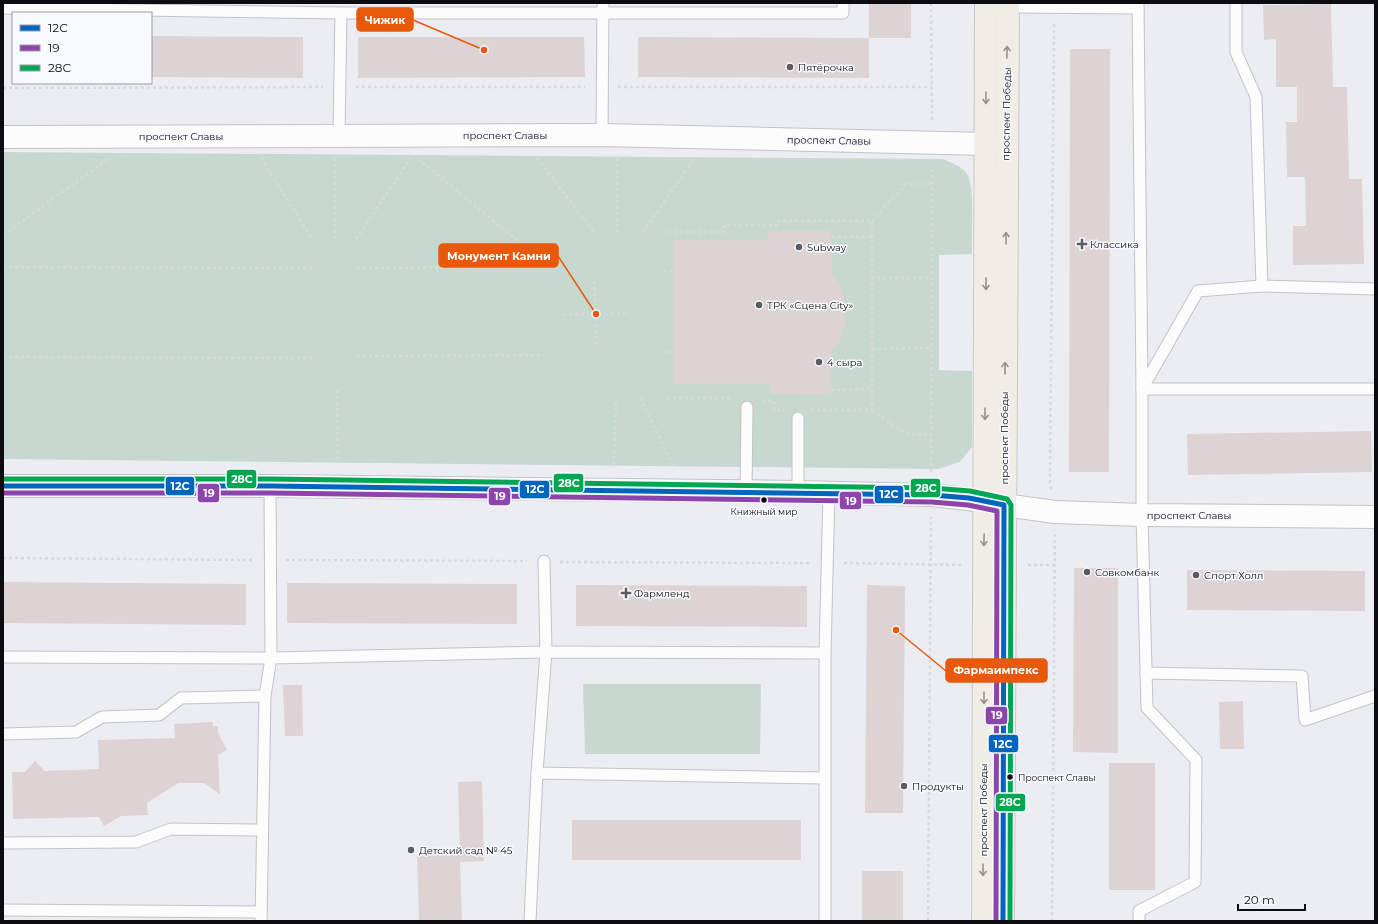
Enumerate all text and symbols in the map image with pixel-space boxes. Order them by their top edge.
callout: Чижик [357,8,413,31]
legend [12,12,152,84]
text: Чижик [365,13,406,27]
text: 12С [48,20,68,35]
text: 19 [48,40,60,55]
one-way arrow [1003,46,1011,59]
text: 28С [48,60,71,75]
place label: Пятёрочка [798,61,854,74]
marker: Пятёрочка [785,62,795,72]
street label: проспект Победы [999,67,1014,161]
one-way arrow [982,91,990,104]
street label: проспект Славы [463,129,547,142]
street label: проспект Славы [139,130,223,143]
street label: проспект Славы [787,133,871,148]
one-way arrow [1002,232,1010,245]
place label: Классика [1090,238,1139,251]
marker: Классика [1077,239,1087,249]
place label: Subway [807,241,847,254]
marker: Subway [794,242,804,252]
callout: Монумент Камни [439,244,558,267]
text: Монумент Камни [447,249,551,263]
one-way arrow [982,277,990,290]
place label: ТРК «Сцена City» [767,299,853,312]
marker: ТРК «Сцена City» [754,300,764,310]
place label: 4 сыра [827,356,862,369]
marker: 4 сыра [814,357,824,367]
one-way arrow [1001,362,1009,375]
street label: проспект Победы [998,391,1011,485]
one-way arrow [981,407,989,420]
line badge: 28С [226,469,257,489]
text: 28С [231,472,253,486]
line badge: 28С [553,473,584,493]
line badge: 12С [165,476,195,496]
text: 28С [558,476,580,490]
line badge: 28С [910,478,941,498]
text: 12С [171,479,189,493]
line badge: 12С [519,480,550,499]
text: 28С [915,481,937,495]
text: 12С [526,482,544,496]
line badge: 19 [197,483,220,503]
line badge: 12С [874,485,904,504]
text: 19 [203,486,215,500]
line badge: 19 [488,487,511,506]
text: 12С [880,487,898,501]
text: 19 [494,489,506,503]
line badge: 19 [839,491,862,510]
text: 19 [845,494,857,508]
marker: Книжный мир [759,495,769,505]
place label: Книжный мир [730,506,798,517]
street label: проспект Славы [1147,509,1231,522]
one-way arrow [980,533,988,546]
place label: Совкомбанк [1095,566,1159,579]
marker: Совкомбанк [1082,567,1092,577]
place label: Спорт Холл [1204,569,1263,582]
marker: Спорт Холл [1191,570,1201,580]
place label: Фармленд [634,587,690,600]
marker: Фармленд [621,588,631,598]
callout: Фармаимпекс [946,659,1047,682]
text: Фармаимпекс [953,663,1039,677]
one-way arrow [980,691,988,704]
line badge: 19 [985,706,1008,725]
text: 19 [991,708,1003,722]
line badge: 12С [988,734,1019,753]
text: 12С [994,737,1012,751]
street label: проспект Победы [977,763,990,857]
marker: Проспект Славы [1005,772,1015,782]
place label: Проспект Славы [1018,772,1095,783]
place label: Продукты [912,780,964,793]
marker: Продукты [899,781,909,791]
line badge: 28С [995,793,1026,812]
text: 28С [999,795,1021,809]
place label: Детский сад № 45 [419,844,513,857]
marker: Детский сад № 45 [406,845,416,855]
one-way arrow [979,863,987,876]
scale bar [1238,886,1305,912]
text: 20 m [1244,892,1275,907]

